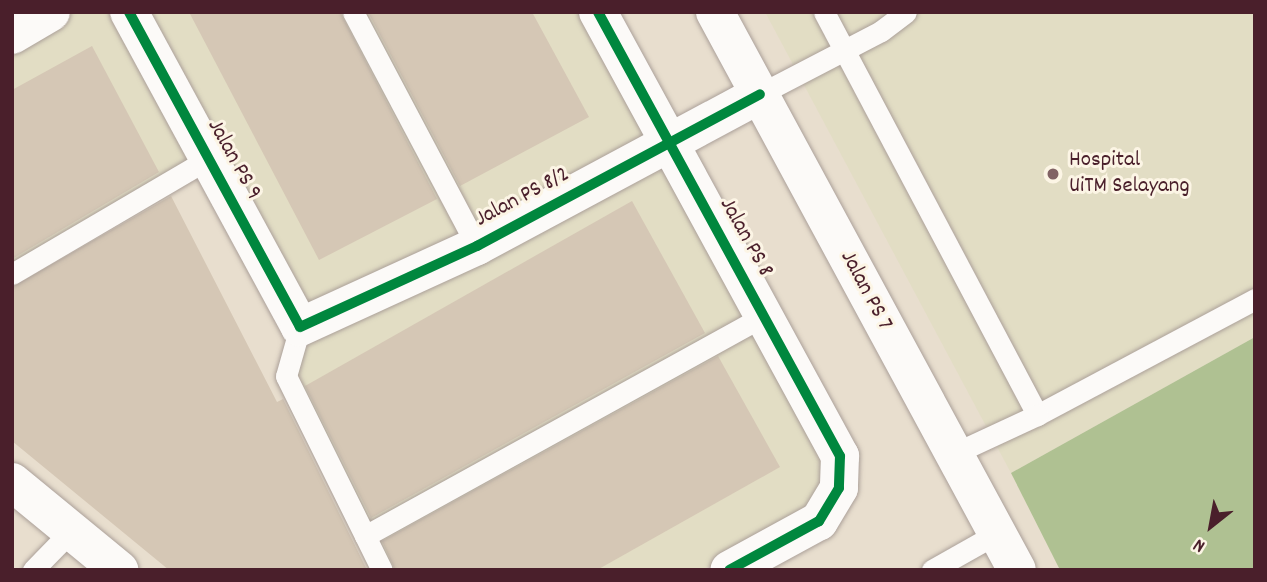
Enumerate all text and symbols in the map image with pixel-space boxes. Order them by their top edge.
street label: Jalan PS 9 [200,115,266,205]
place label: Hospital UiTM Selayang [1069,147,1190,201]
street label: Jalan PS 8/2 [471,162,575,234]
marker: Hospital UiTM Selayang [1043,164,1063,184]
street label: Jalan PS 8 [712,194,778,282]
street label: Jalan PS 7 [833,247,897,335]
north arrow [1176,491,1246,561]
text: N [1189,530,1211,558]

